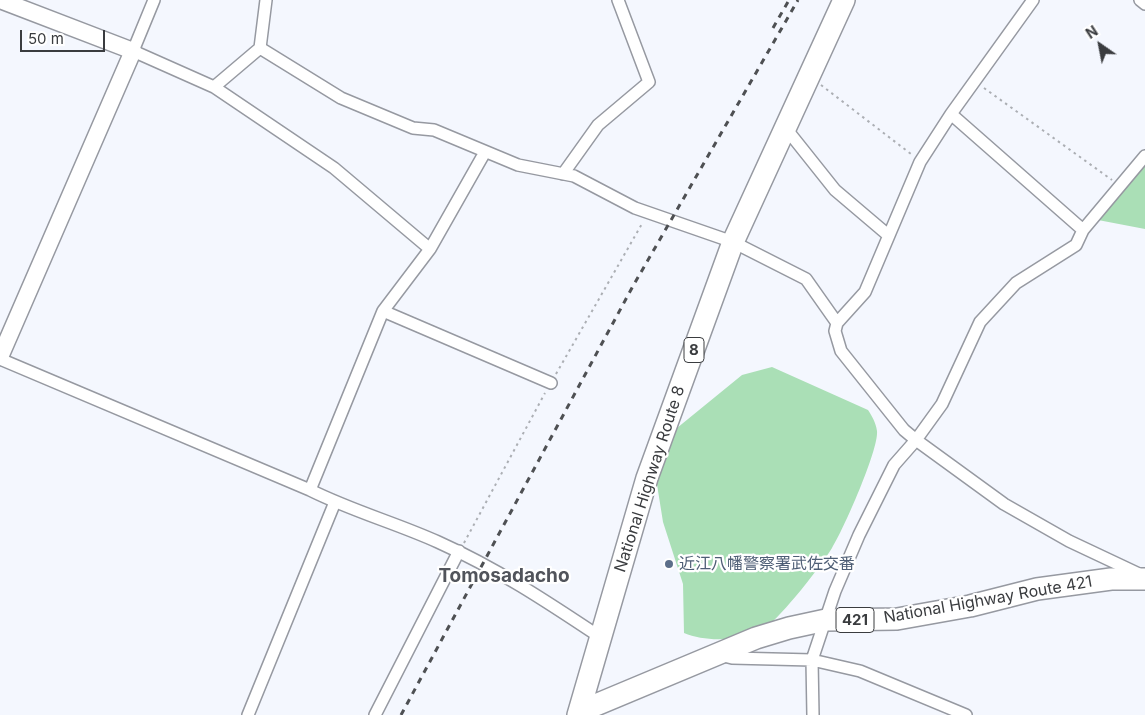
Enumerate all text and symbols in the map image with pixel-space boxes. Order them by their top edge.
scale bar [22,20,108,52]
north arrow [1075,20,1125,70]
text: N [1082,22,1101,42]
text: 50 m [28,29,64,48]
road number: 8 [684,338,704,362]
street label: National Highway Route 8 [611,383,689,575]
place label: 近江八幡警察署武佐交番 [679,554,855,574]
marker: 近江八幡警察署武佐交番 [663,558,675,570]
district label: Tomosadacho [438,565,570,587]
street label: National Highway Route 421 [882,572,1094,628]
road number: 421 [836,608,874,632]

